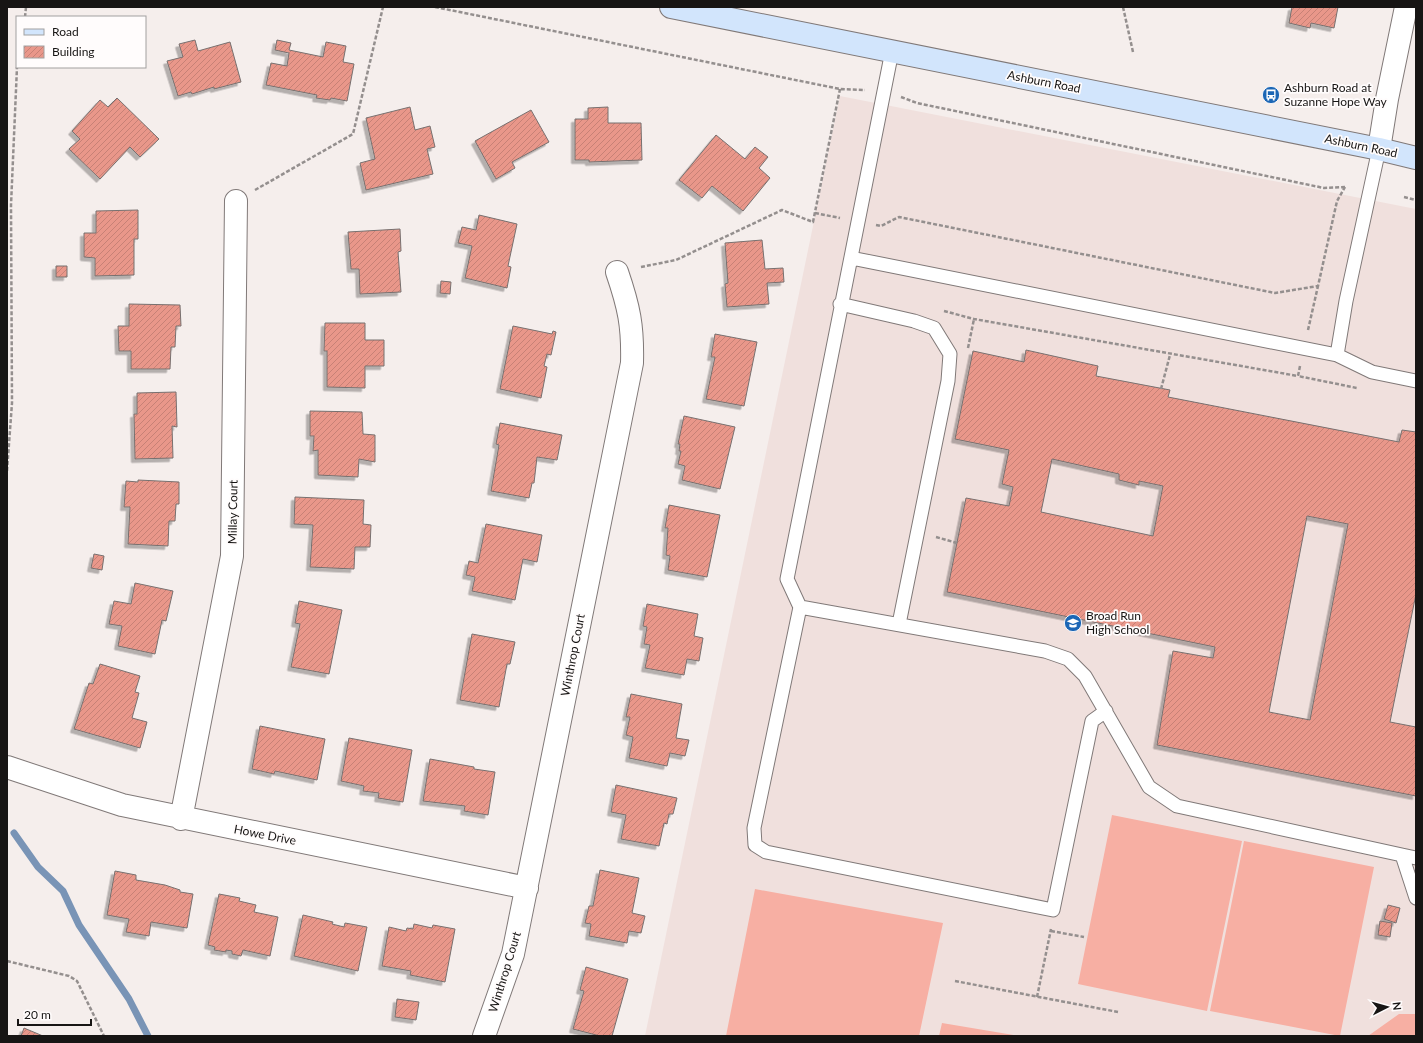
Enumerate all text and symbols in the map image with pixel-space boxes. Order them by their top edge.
legend [16,16,146,68]
text: Road [52,24,79,39]
text: Building [52,44,95,59]
street label: Ashburn Road [1006,67,1082,96]
place label: Ashburn Road at Suzanne Hope Way [1284,80,1388,109]
bus stop icon: Ashburn Road at Suzanne Hope Way [1261,85,1281,105]
street label: Ashburn Road [1323,130,1399,161]
street label: Millay Court [224,479,241,544]
place label: Broad Run High School [1086,608,1149,637]
street label: Winthrop Court [557,612,588,697]
school or university icon: Broad Run High School [1063,613,1083,633]
street label: Howe Drive [233,821,297,848]
street label: Winthrop Court [485,929,524,1014]
north arrow [1367,987,1407,1027]
scale bar [18,1001,91,1027]
text: N [1391,1001,1404,1011]
text: 20 m [24,1007,51,1022]

